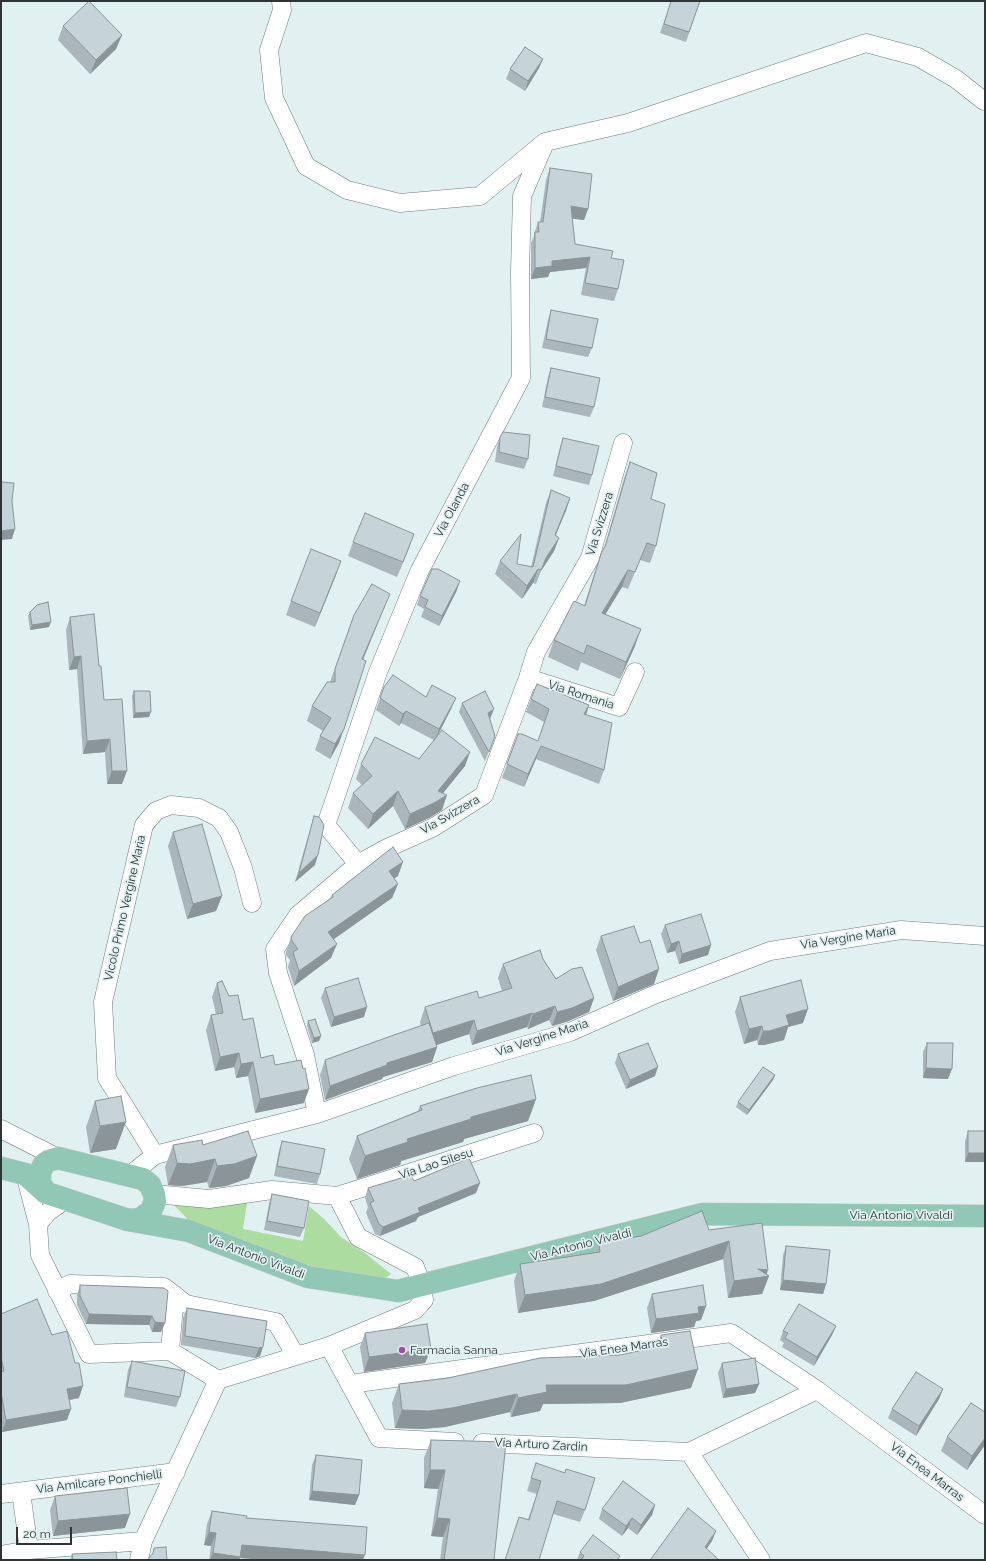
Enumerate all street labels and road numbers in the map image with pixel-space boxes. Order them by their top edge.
street label: Via Olanda [432,480,472,540]
street label: Via Svizzera [583,490,617,558]
street label: Via Romania [546,678,616,712]
street label: Via Svizzera [418,792,482,838]
street label: Vicolo Primo Vergine Maria [101,834,149,982]
street label: Via Vergine Maria [799,923,897,953]
street label: Via Vergine Maria [494,1016,590,1060]
street label: Via Lao Silesu [397,1145,475,1183]
street label: Via Antonio Vivaldi [849,1208,953,1222]
street label: Via Antonio Vivaldi [529,1226,633,1264]
street label: Via Antonio Vivaldi [205,1232,307,1282]
street label: Via Enea Marras [579,1335,669,1361]
street label: Via Arturo Zardin [494,1435,588,1455]
street label: Via Enea Marras [887,1439,967,1505]
street label: Via Amilcare Ponchielli [35,1467,163,1497]

